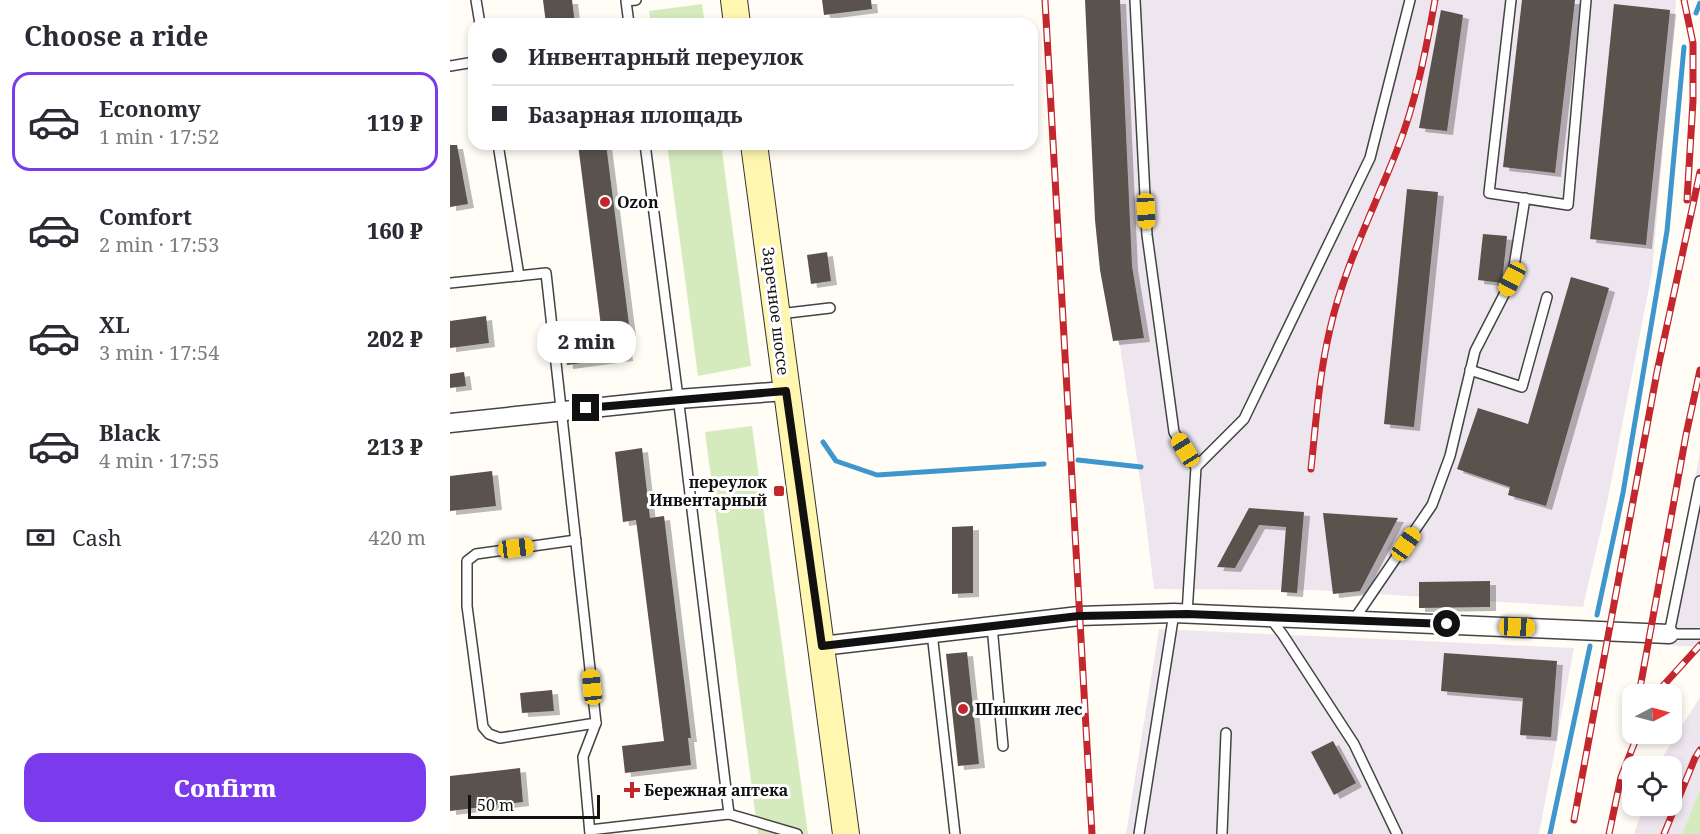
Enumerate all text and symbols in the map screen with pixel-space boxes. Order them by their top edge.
text: Choose a ride [24,17,209,54]
text: Инвентарный переулок [528,41,803,71]
text: Economy [99,93,201,123]
icon: car [27,95,81,149]
text: Базарная площадь [528,99,743,129]
text: 119 ₽ [367,107,423,137]
text: 1 min · 17:52 [99,123,219,150]
place label: Ozon [617,191,659,213]
car [1136,193,1156,229]
marker: Ozon [598,195,612,209]
text: Comfort [99,201,192,231]
icon: car [27,203,81,257]
text: 160 ₽ [367,215,423,245]
text: 2 min · 17:53 [99,231,219,258]
street label: Заречное шоссе [757,246,795,376]
car [1496,259,1528,299]
text: XL [99,309,130,339]
icon: car [27,311,81,365]
callout: 2 min [536,321,636,363]
text: 202 ₽ [367,323,423,353]
text: 2 min [558,328,615,355]
text: 3 min · 17:54 [99,339,219,366]
route end [572,394,599,421]
text: Black [99,417,160,447]
icon: car [27,419,81,473]
car [1168,430,1202,470]
text: 213 ₽ [367,431,423,461]
text: 4 min · 17:55 [99,447,219,474]
place label: переулок Инвентарный [649,471,767,511]
marker: переулок Инвентарный [772,484,786,498]
icon: cash [24,521,57,554]
text: Cash [72,522,122,552]
text: 420 m [368,524,426,551]
car [1388,524,1424,564]
car [497,537,535,559]
route start [1433,610,1460,637]
car [1499,617,1535,637]
car [581,668,603,706]
north arrow [1622,684,1682,744]
map controls [1622,684,1682,816]
place label: Шишкин лес [975,698,1082,720]
marker: Шишкин лес [956,702,970,716]
button: Confirm [24,753,426,822]
button: locate [1622,756,1682,816]
place label: Бережная аптека [644,779,788,801]
marker: Бережная аптека [625,783,639,797]
scale bar [468,792,600,820]
text: 50 m [477,794,514,816]

